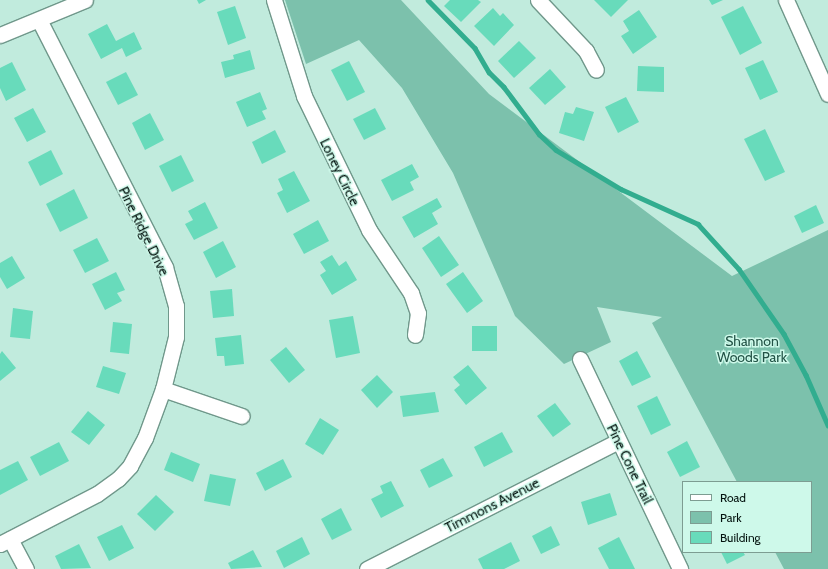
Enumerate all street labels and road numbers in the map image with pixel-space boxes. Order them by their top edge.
street label: Loney Circle [317,136,363,208]
street label: Pine Ridge Drive [115,184,173,278]
street label: Pine Cone Trail [603,421,657,507]
street label: Timmons Avenue [442,474,542,536]

